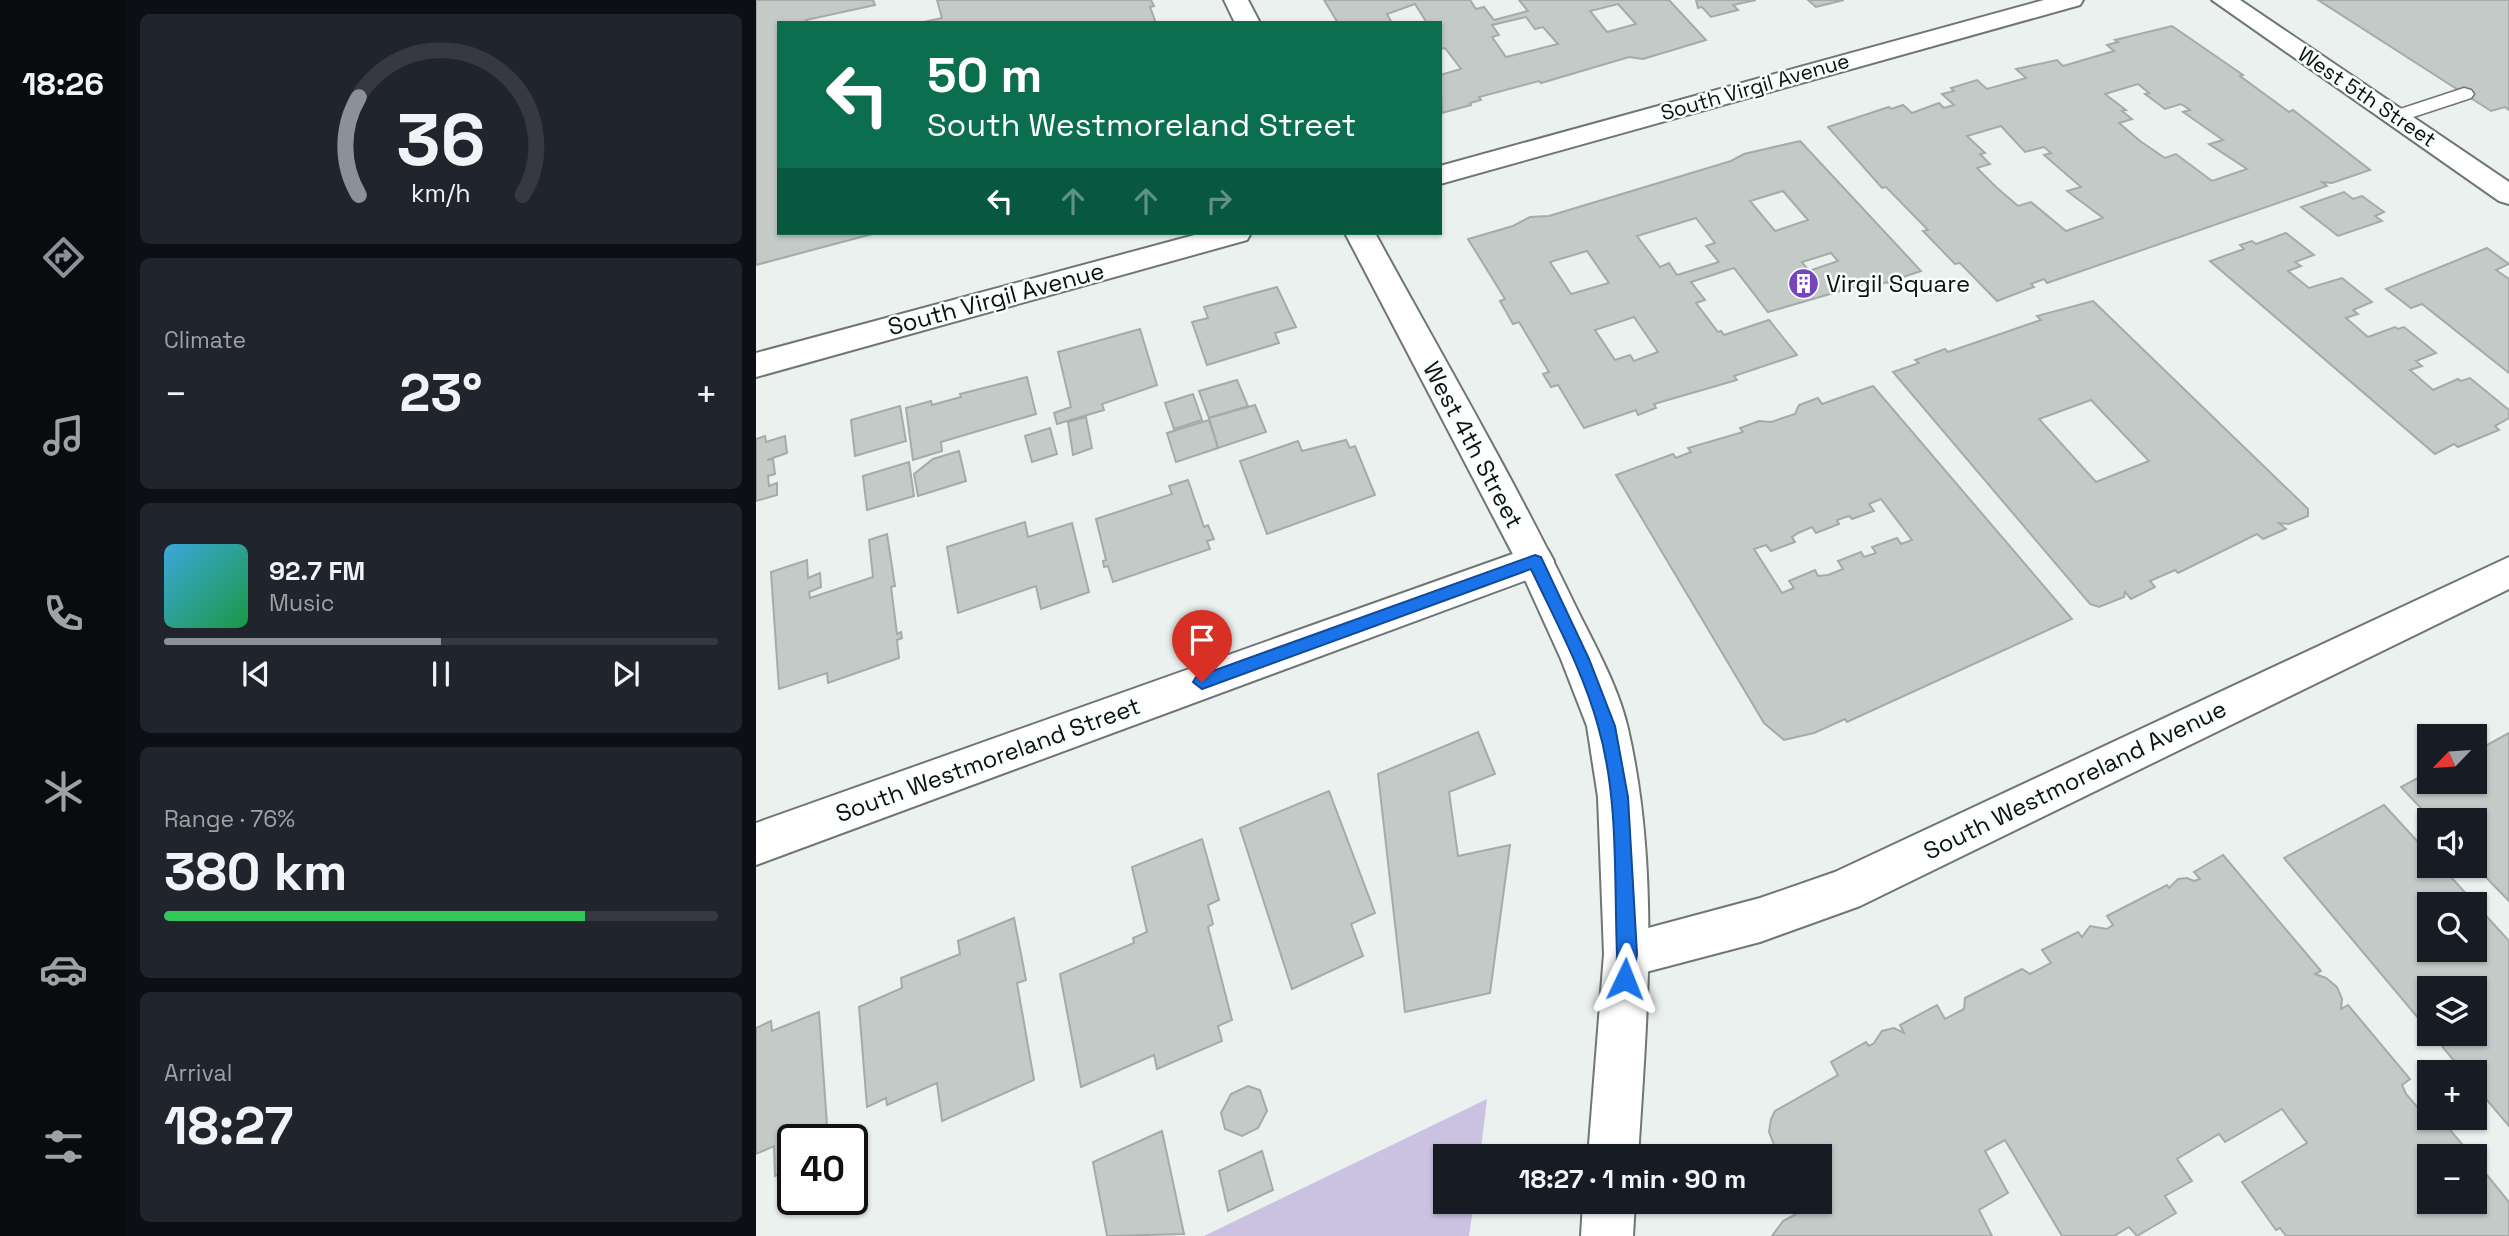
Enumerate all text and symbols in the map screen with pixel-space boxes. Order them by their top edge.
street label: West 5th Street [2293,40,2442,153]
text: 50 m [927,44,1042,106]
street label: South Virgil Avenue [1657,47,1852,126]
icon: left [812,49,903,140]
text: 18:26 [22,64,104,104]
text: 36 [396,94,486,187]
text: South Westmoreland Street [927,105,1356,145]
text: km/h [411,177,471,209]
icon: left [981,182,1019,220]
icon: ahead [1054,182,1092,220]
icon: ahead [1127,182,1165,220]
icon: right [1200,182,1238,220]
icon: directions [39,233,88,282]
street label: South Virgil Avenue [884,255,1108,342]
building icon: Virgil Square [1786,267,1820,301]
place label: Virgil Square [1826,268,1970,299]
text: Climate [164,325,246,355]
street label: West 4th Street [1416,356,1530,534]
text: 23° [400,360,483,426]
text: − [164,370,188,418]
text: + [694,370,718,418]
icon: music [39,411,88,460]
text: 92.7 FM [269,554,365,588]
text: Music [269,588,334,618]
icon: phone [39,589,88,638]
pin [1172,610,1232,682]
icon: arrive [1183,621,1221,659]
icon: previous [237,655,275,693]
icon: pause [422,655,460,693]
icon: next [607,655,645,693]
street label: South Westmoreland Street [831,690,1144,829]
street label: South Westmoreland Avenue [1918,693,2231,866]
north arrow [2417,724,2487,794]
map controls [2417,724,2487,1214]
icon: climate [39,767,88,816]
text: Range · 76% [164,804,295,834]
button: sound [2417,808,2487,878]
text: 380 km [164,839,347,905]
button: search [2417,892,2487,962]
position arrow [1588,942,1662,1016]
icon: car [39,945,88,994]
button: layers [2417,976,2487,1046]
text: Arrival [164,1058,232,1088]
button: + [2417,1060,2487,1130]
text: 18:27 [164,1093,293,1159]
icon: filters [39,1122,88,1171]
speed limit sign: 40 [777,1124,868,1215]
button: − [2417,1144,2487,1214]
text: 18:27 · 1 min · 90 m [1519,1162,1746,1196]

